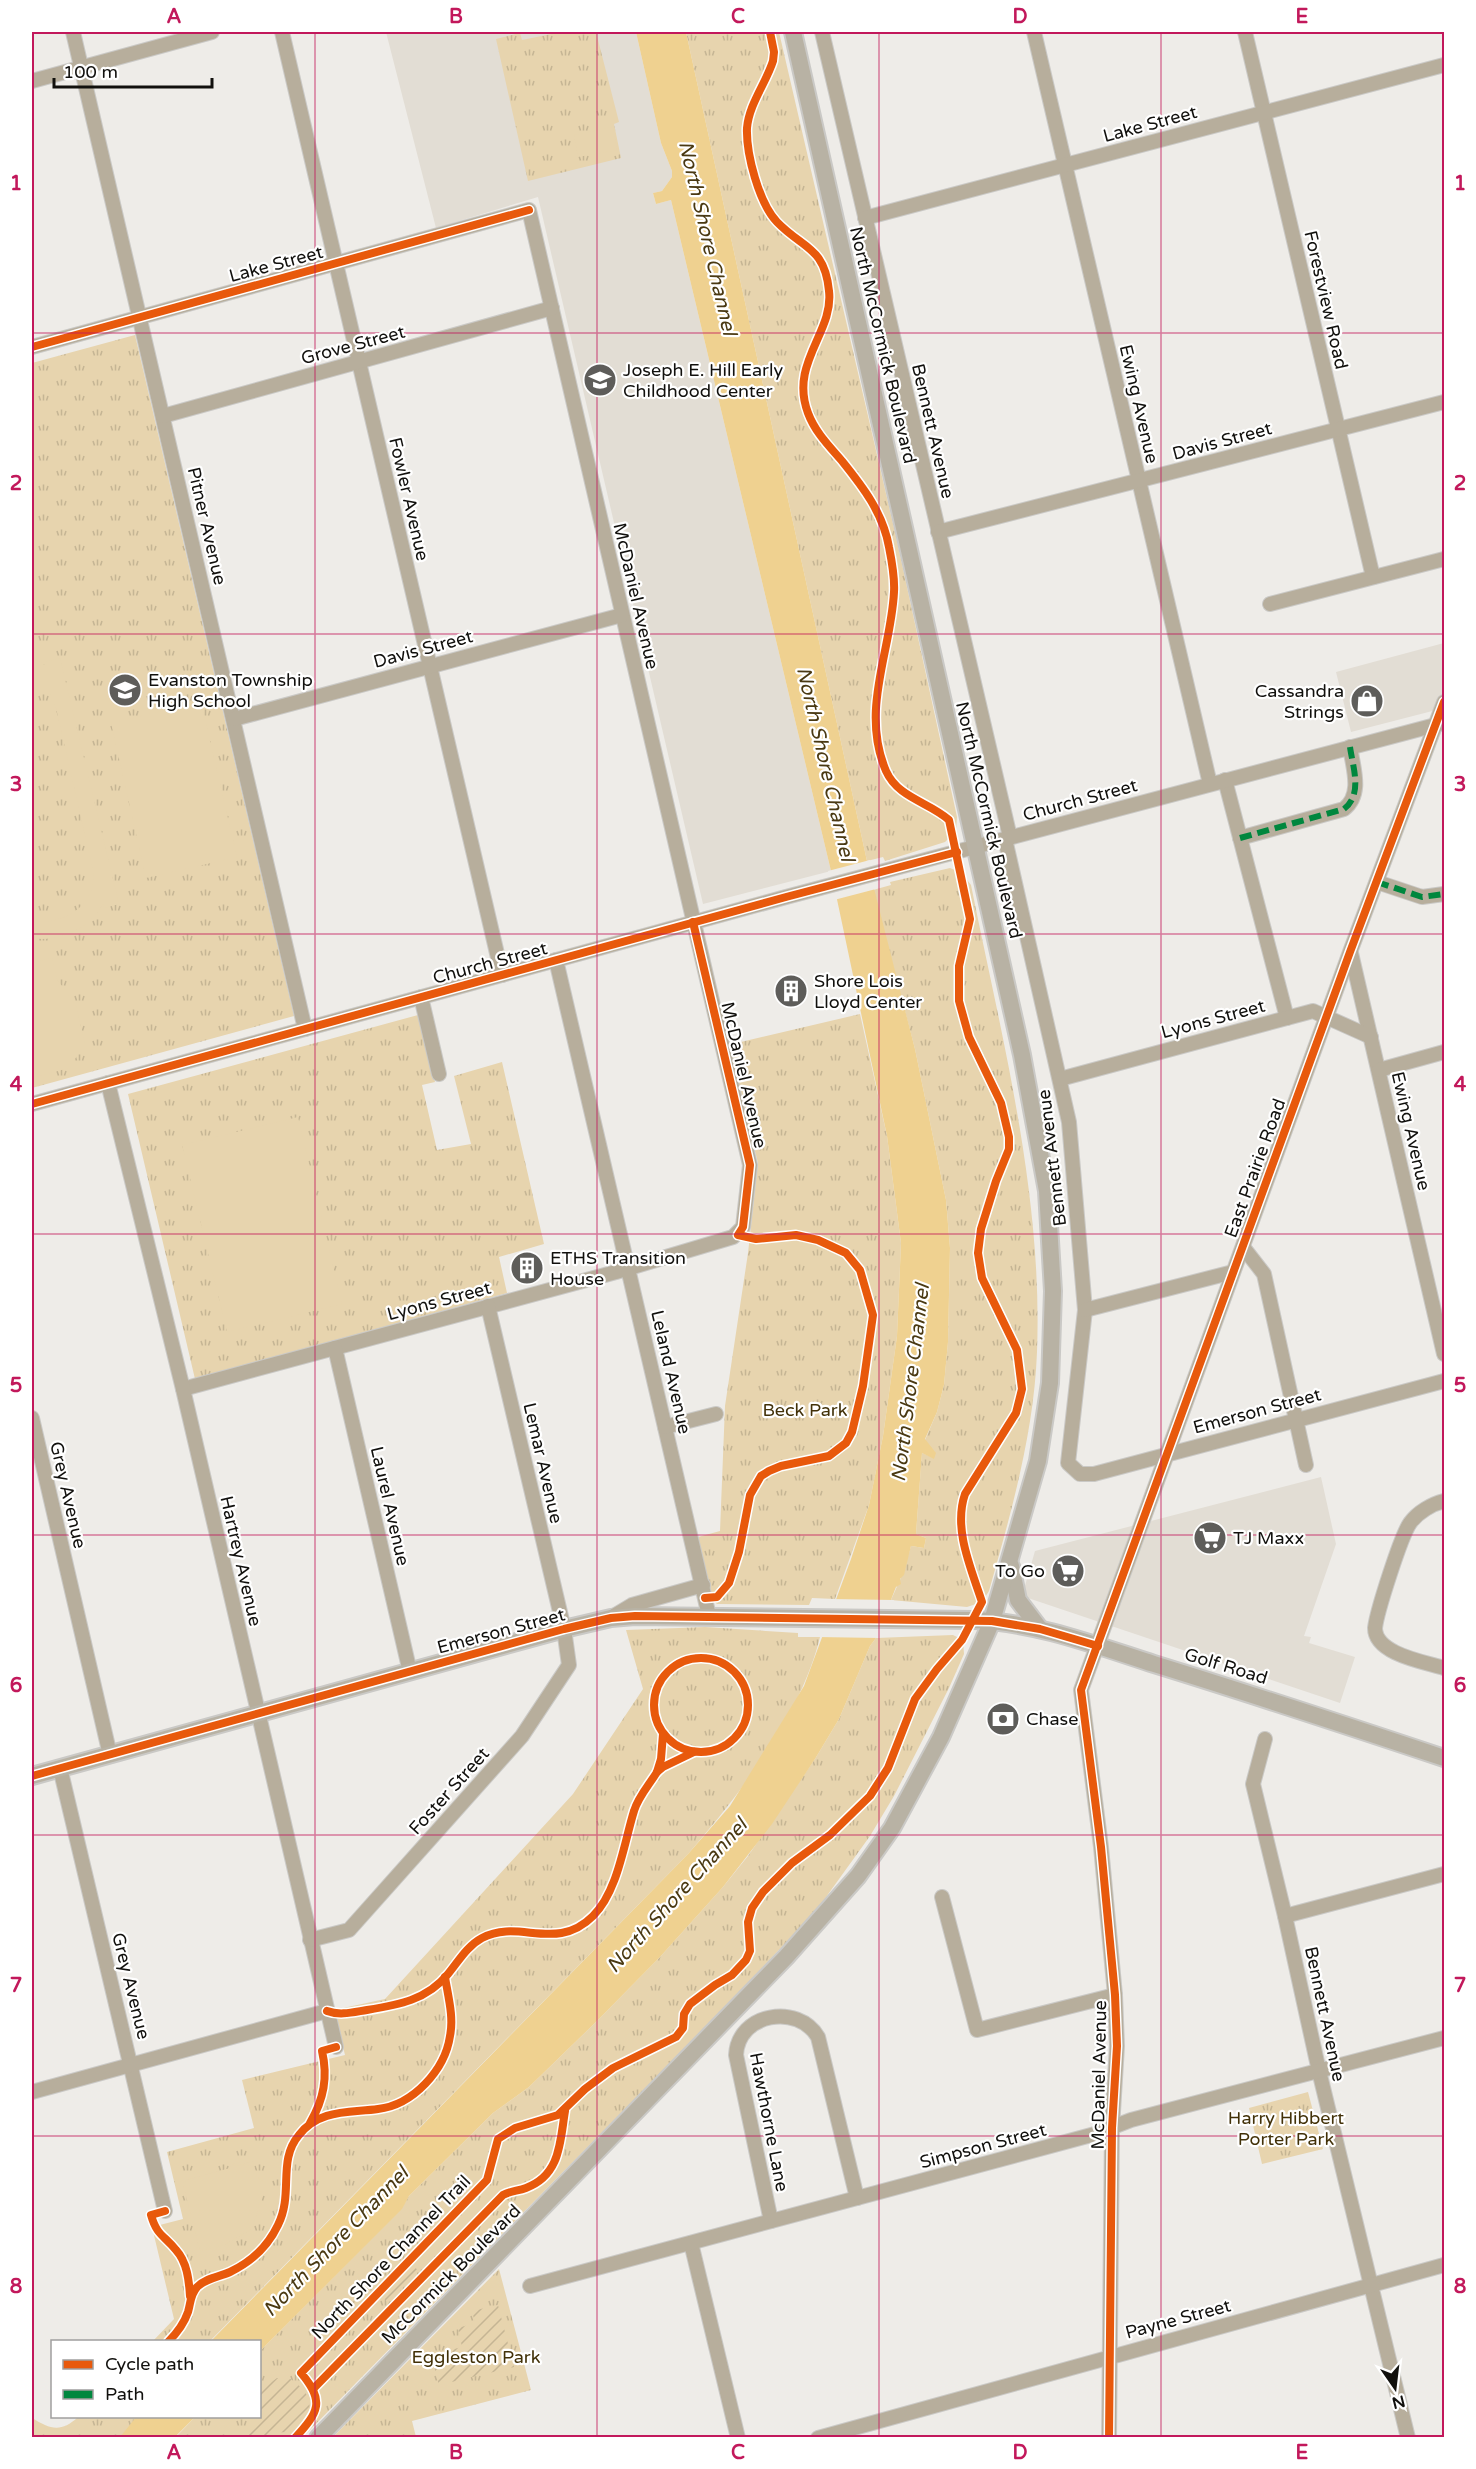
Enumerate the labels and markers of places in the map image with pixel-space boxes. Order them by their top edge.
place label: Joseph E. Hill Early Childhood Center [623,359,783,402]
school or university icon: Joseph E. Hill Early Childhood Center [582,362,618,398]
place label: Evanston Township High School [148,669,313,712]
school or university icon: Evanston Township High School [107,672,143,708]
place label: Cassandra Strings [1255,680,1344,723]
shop icon: Cassandra Strings [1349,683,1385,719]
place label: Shore Lois Lloyd Center [814,970,922,1013]
building icon: Shore Lois Lloyd Center [773,973,809,1009]
place label: ETHS Transition House [550,1247,686,1290]
building icon: ETHS Transition House [509,1250,545,1286]
supermarket icon: TJ Maxx [1192,1520,1228,1556]
place label: TJ Maxx [1233,1527,1304,1549]
supermarket icon: To Go [1050,1553,1086,1589]
place label: To Go [995,1560,1045,1582]
bank icon: Chase [985,1701,1021,1737]
place label: Chase [1026,1708,1078,1730]

